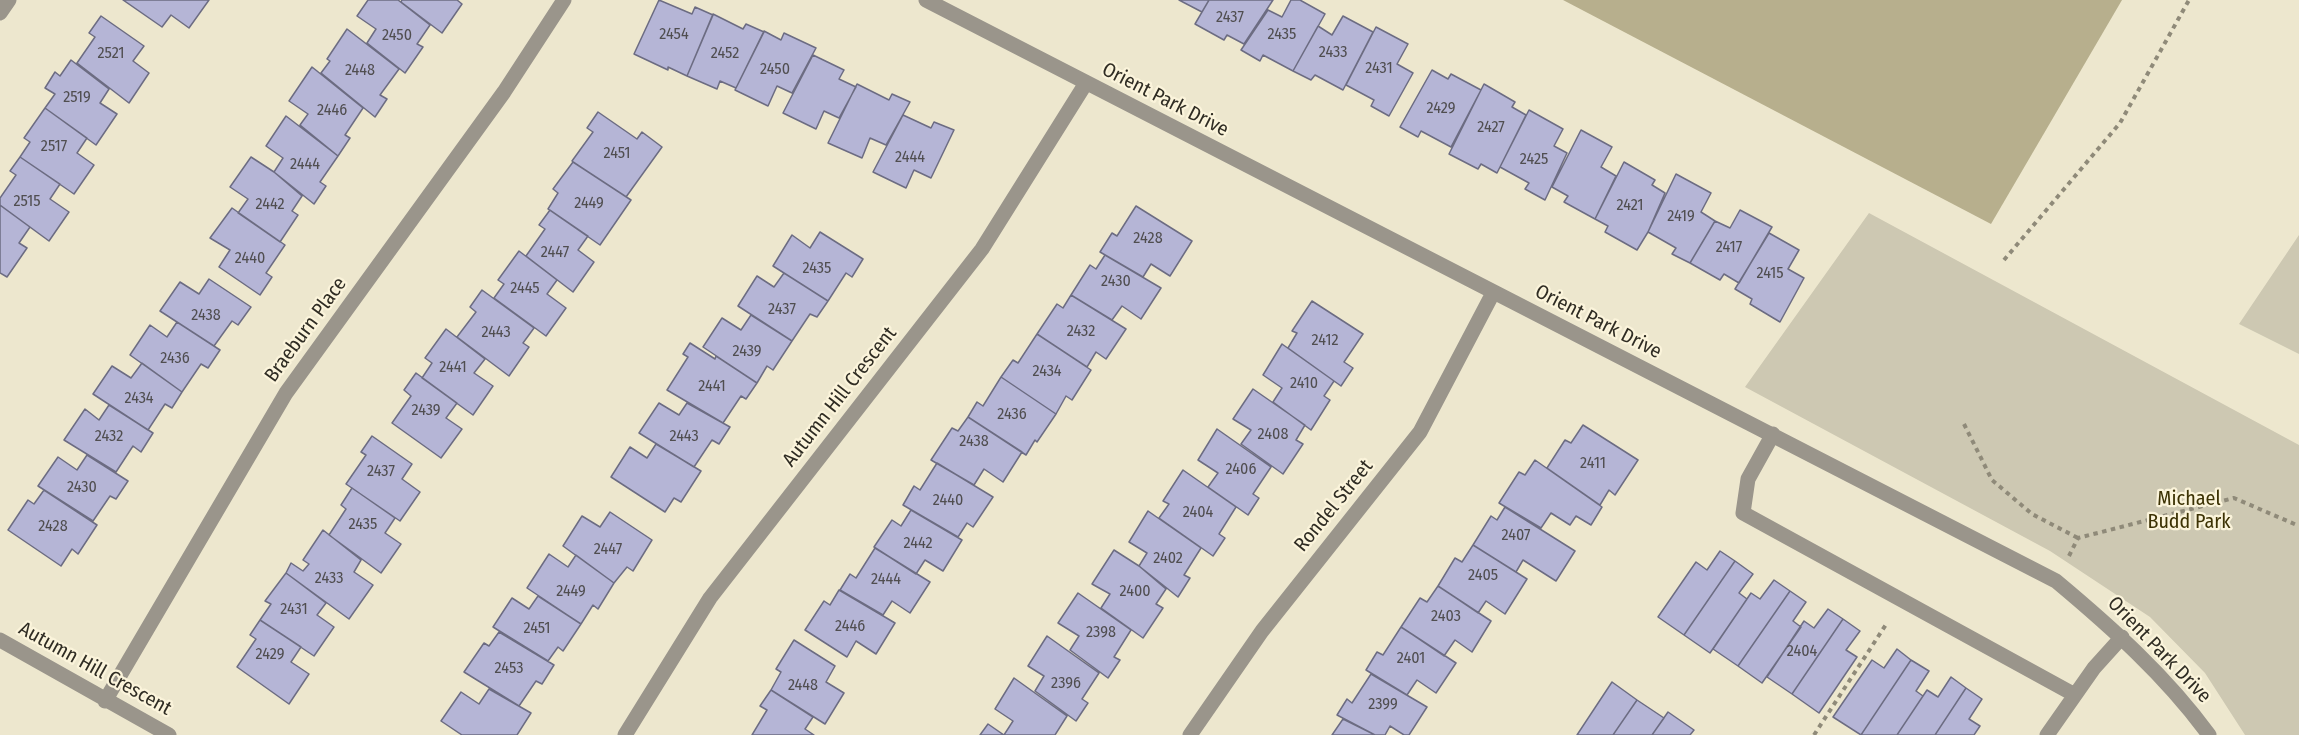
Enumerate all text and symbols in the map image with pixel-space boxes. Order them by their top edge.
house number: 2437 [1216,8,1244,28]
house number: 2454 [659,25,689,45]
house number: 2435 [1268,25,1296,45]
house number: 2450 [382,26,412,46]
house number: 2433 [1319,43,1347,63]
house number: 2521 [97,44,125,64]
house number: 2452 [711,44,739,64]
street label: Orient Park Drive [1098,58,1232,142]
house number: 2431 [1365,59,1393,79]
house number: 2450 [760,60,790,80]
house number: 2448 [345,61,375,81]
house number: 2519 [63,88,91,108]
house number: 2429 [1427,99,1455,119]
house number: 2446 [317,101,347,121]
house number: 2427 [1477,118,1505,138]
house number: 2517 [41,137,67,157]
house number: 2451 [603,144,631,164]
house number: 2444 [895,148,925,168]
house number: 2425 [1520,150,1548,170]
house number: 2444 [290,155,320,175]
house number: 2515 [13,192,41,212]
house number: 2449 [574,194,604,214]
house number: 2442 [255,195,285,215]
house number: 2421 [1616,196,1644,216]
house number: 2419 [1667,207,1695,227]
house number: 2428 [1133,229,1163,249]
house number: 2417 [1716,238,1742,258]
house number: 2447 [541,243,569,263]
house number: 2440 [235,249,265,269]
house number: 2435 [803,259,831,279]
house number: 2415 [1756,264,1784,284]
house number: 2430 [1101,272,1131,292]
street label: Braeburn Place [260,273,352,387]
house number: 2445 [510,279,540,299]
street label: Orient Park Drive [1531,280,1665,364]
house number: 2437 [768,300,796,320]
house number: 2438 [191,306,221,326]
street label: Autumn Hill Crescent [778,322,902,472]
house number: 2432 [1067,322,1095,342]
house number: 2443 [481,323,511,343]
house number: 2412 [1312,331,1338,351]
house number: 2439 [732,342,762,362]
house number: 2436 [160,349,190,369]
house number: 2441 [439,358,467,378]
house number: 2434 [1032,362,1062,382]
house number: 2410 [1290,374,1318,394]
house number: 2441 [698,377,726,397]
house number: 2434 [124,389,154,409]
house number: 2439 [411,401,441,421]
house number: 2436 [997,405,1027,425]
house number: 2408 [1258,425,1288,445]
house number: 2432 [95,427,123,447]
house number: 2443 [669,427,699,447]
house number: 2438 [959,432,989,452]
house number: 2411 [1580,454,1606,474]
street label: Rondel Street [1290,455,1378,557]
house number: 2406 [1226,460,1256,480]
house number: 2437 [367,462,395,482]
house number: 2430 [67,478,97,498]
park label: Michael Budd Park [2147,487,2231,534]
house number: 2440 [933,491,963,511]
house number: 2404 [1183,503,1213,523]
house number: 2435 [349,515,377,535]
house number: 2428 [38,517,68,537]
house number: 2407 [1501,526,1531,546]
house number: 2442 [903,534,933,554]
house number: 2447 [594,540,622,560]
house number: 2402 [1153,549,1183,569]
house number: 2405 [1468,566,1498,586]
house number: 2433 [315,569,343,589]
house number: 2444 [871,570,901,590]
house number: 2449 [556,582,586,602]
house number: 2400 [1119,582,1151,602]
street label: Orient Park Drive [2102,592,2216,708]
house number: 2431 [280,600,308,620]
house number: 2403 [1431,607,1461,627]
street label: Autumn Hill Crescent [14,617,176,721]
house number: 2446 [835,617,865,637]
house number: 2451 [523,619,551,639]
house number: 2398 [1086,623,1116,643]
house number: 2404 [1787,642,1817,662]
house number: 2429 [256,645,284,665]
house number: 2401 [1397,649,1425,669]
house number: 2453 [495,659,523,679]
house number: 2396 [1051,674,1081,694]
house number: 2448 [788,676,818,696]
house number: 2399 [1368,695,1398,715]

